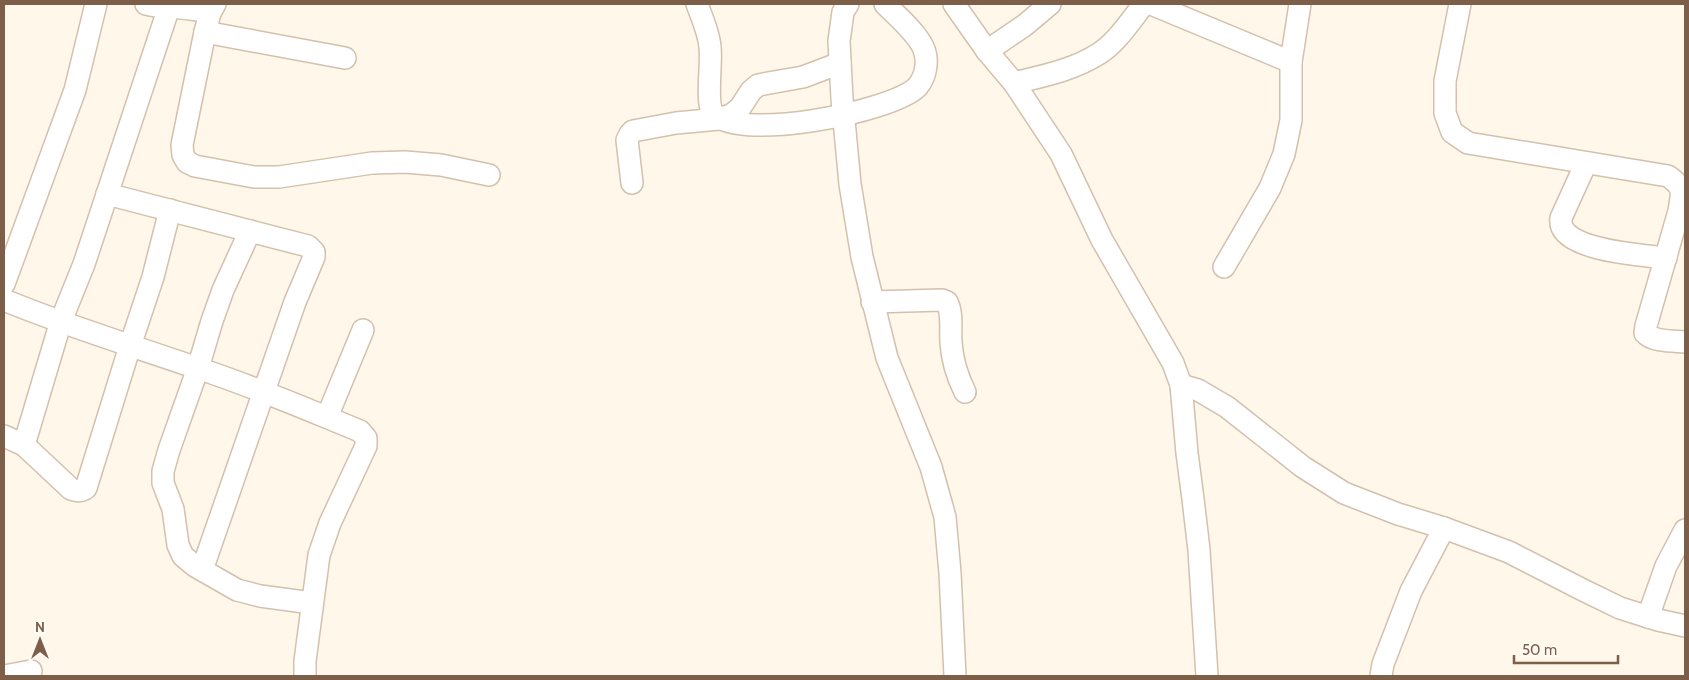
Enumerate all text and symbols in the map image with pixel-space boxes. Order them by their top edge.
north arrow [15,615,65,665]
text: N [35,618,45,636]
scale bar [1514,632,1618,664]
text: 50 m [1522,641,1557,659]

